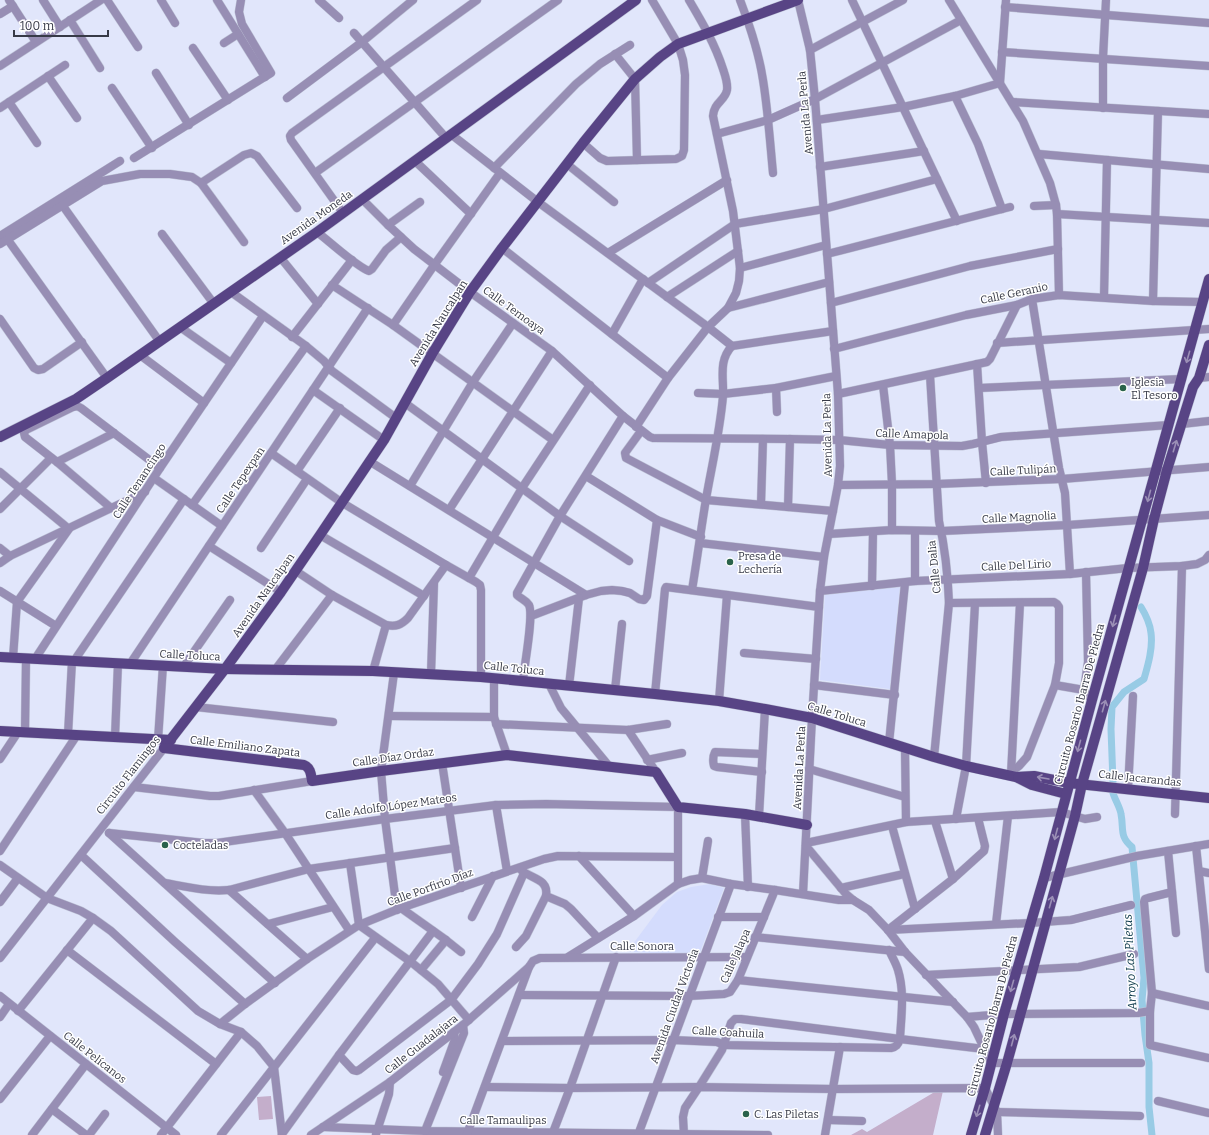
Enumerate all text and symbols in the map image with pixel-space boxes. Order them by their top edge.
scale bar [14,12,108,38]
text: 100 m [20,19,55,33]
street label: Avenida La Perla [795,71,816,155]
street label: Avenida Moneda [278,188,355,247]
street label: Avenida Naucalpan [407,278,470,369]
street label: Calle Geranio [979,280,1049,307]
street label: Calle Temoaya [480,284,547,337]
one-way arrow [1184,351,1191,364]
place label: Iglesia El Tesoro [1131,376,1178,402]
marker: Iglesia El Tesoro [1118,383,1128,393]
street label: Avenida La Perla [820,393,835,477]
street label: Calle Amapola [875,427,949,442]
one-way arrow [1172,439,1179,452]
street label: Calle Tenancingo [110,441,169,521]
street label: Calle Tepexpan [213,445,267,516]
street label: Calle Tulipán [989,462,1057,479]
one-way arrow [1145,489,1152,502]
street label: Calle Magnolia [981,509,1057,526]
street label: Calle Dalia [925,540,944,594]
place label: Presa de Lechería [738,550,782,576]
street label: Avenida Naucalpan [230,551,297,640]
marker: Presa de Lechería [725,557,735,567]
street label: Calle Del Lirio [981,557,1051,574]
one-way arrow [1110,614,1117,627]
street label: Circuito Rosario Ibarra De Piedra [1052,622,1107,786]
street label: Calle Toluca [159,647,221,664]
street label: Calle Toluca [483,659,545,678]
street label: Calle Toluca [806,699,868,730]
one-way arrow [1101,700,1108,713]
street label: Avenida La Perla [791,726,808,810]
street label: Circuito Flamingos [94,733,163,817]
street label: Calle Emiliano Zapata [189,733,301,760]
one-way arrow [1075,740,1082,753]
street label: Calle Díaz Ordaz [352,745,435,770]
street label: Calle Jacarandas [1098,768,1182,789]
one-way arrow [1037,774,1050,782]
street label: Calle Adolfo López Mateos [324,791,458,822]
one-way arrow [1052,827,1059,840]
place label: Cocteladas [173,839,228,852]
marker: Cocteladas [160,840,170,850]
street label: Calle Porfirio Díaz [385,866,475,909]
one-way arrow [1048,895,1055,908]
water label: Arroyo Las Piletas [1120,913,1140,1011]
street label: Calle Jalapa [718,927,753,986]
street label: Circuito Rosario Ibarra De Piedra [965,934,1020,1098]
street label: Calle Sonora [610,940,674,953]
street label: Avenida Ciudad Victoria [648,947,701,1066]
one-way arrow [1008,979,1015,992]
street label: Calle Guadalajara [382,1012,460,1077]
street label: Calle Coahuila [691,1024,765,1041]
street label: Calle Pelícanos [61,1029,129,1086]
one-way arrow [1009,1034,1017,1047]
one-way arrow [974,1104,981,1117]
place label: C. Las Piletas [754,1108,819,1121]
marker: C. Las Piletas [741,1109,751,1119]
street label: Calle Tamaulipas [460,1114,546,1127]

